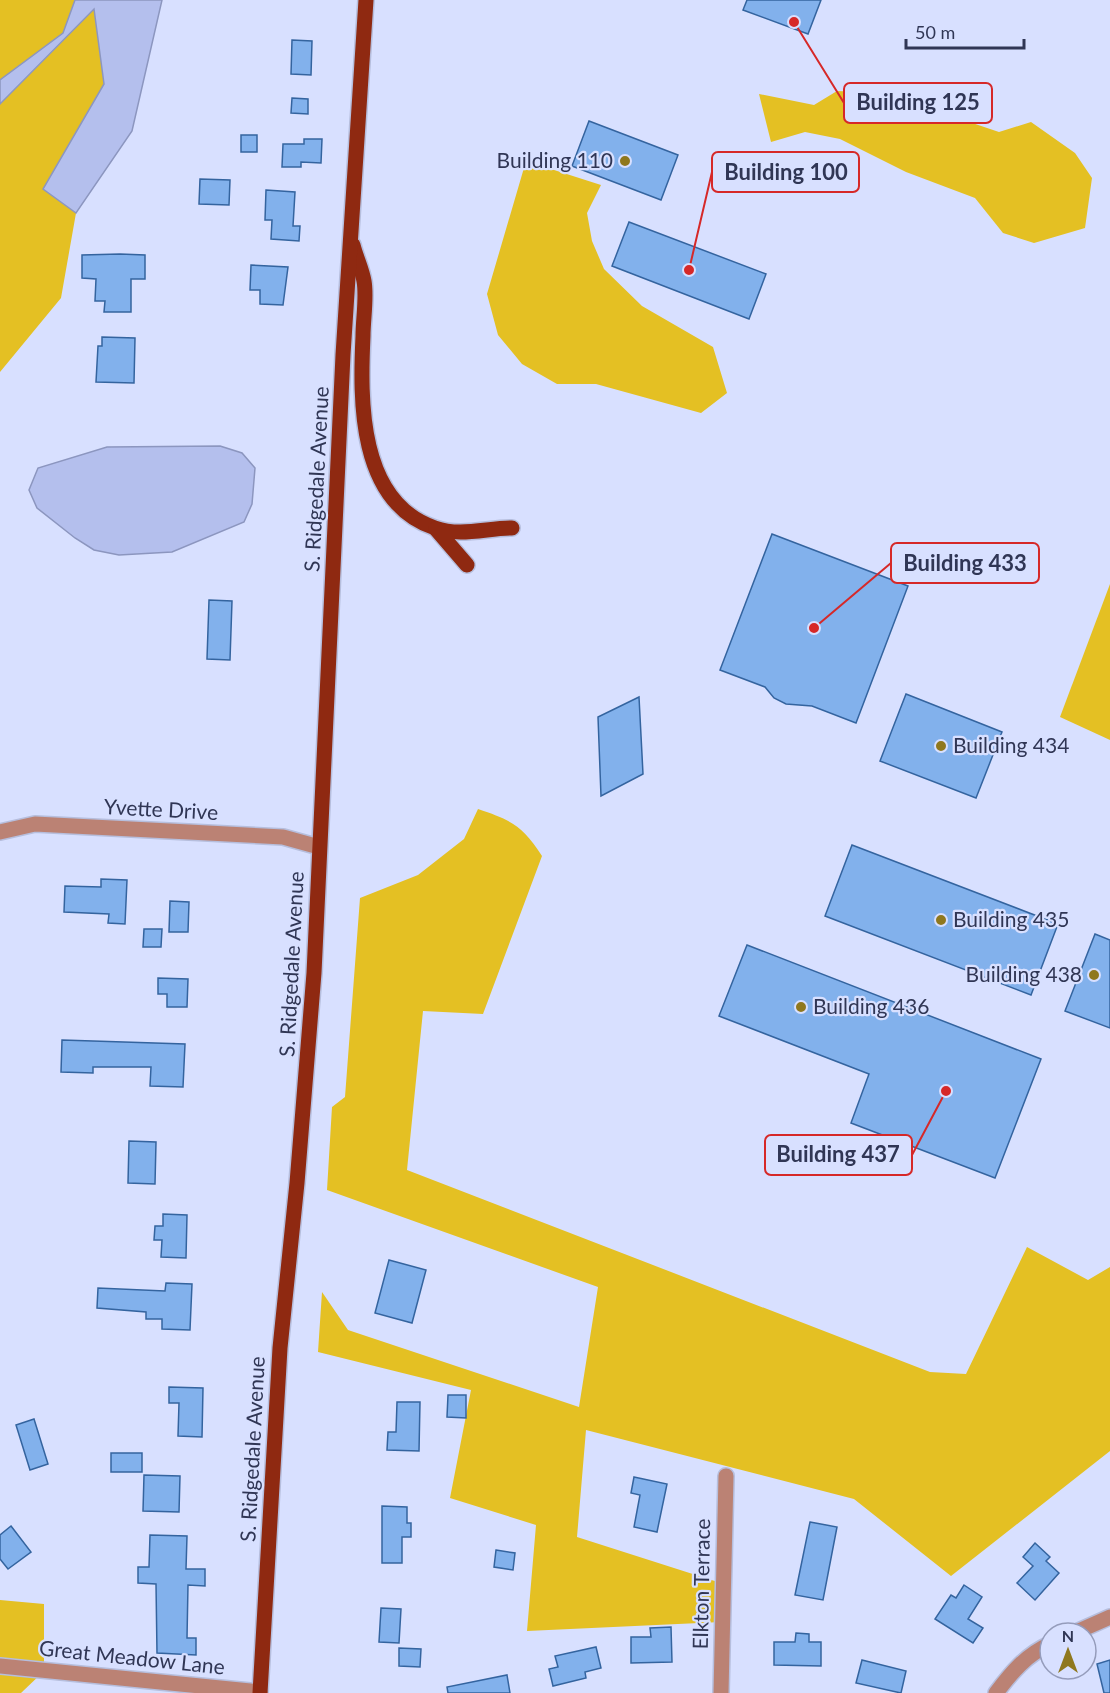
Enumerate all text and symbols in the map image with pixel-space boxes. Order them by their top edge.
scale bar [906,12,1024,50]
text: 50 m [915,21,955,43]
callout: Building 125 [844,83,992,123]
text: Building 125 [856,88,980,115]
place label: Building 110 [497,147,613,172]
callout: Building 100 [712,152,859,192]
marker: Building 110 [618,154,632,168]
text: Building 100 [724,158,848,185]
street label: S. Ridgedale Avenue [298,385,333,572]
callout: Building 433 [891,543,1039,583]
text: Building 433 [903,549,1027,576]
place label: Building 434 [953,732,1069,757]
marker: Building 434 [934,739,948,753]
street label: Yvette Drive [103,793,219,824]
street label: S. Ridgedale Avenue [273,870,308,1057]
place label: Building 435 [953,906,1069,931]
marker: Building 435 [934,913,948,927]
place label: Building 438 [966,961,1082,986]
marker: Building 438 [1087,968,1101,982]
place label: Building 436 [813,993,929,1018]
marker: Building 436 [794,1000,808,1014]
callout: Building 437 [765,1135,912,1175]
text: Building 437 [776,1140,900,1167]
street label: S. Ridgedale Avenue [234,1355,269,1542]
street label: Elkton Terrace [687,1518,714,1650]
north arrow [1038,1621,1098,1681]
text: N [1062,1626,1074,1645]
street label: Great Meadow Lane [38,1634,226,1679]

